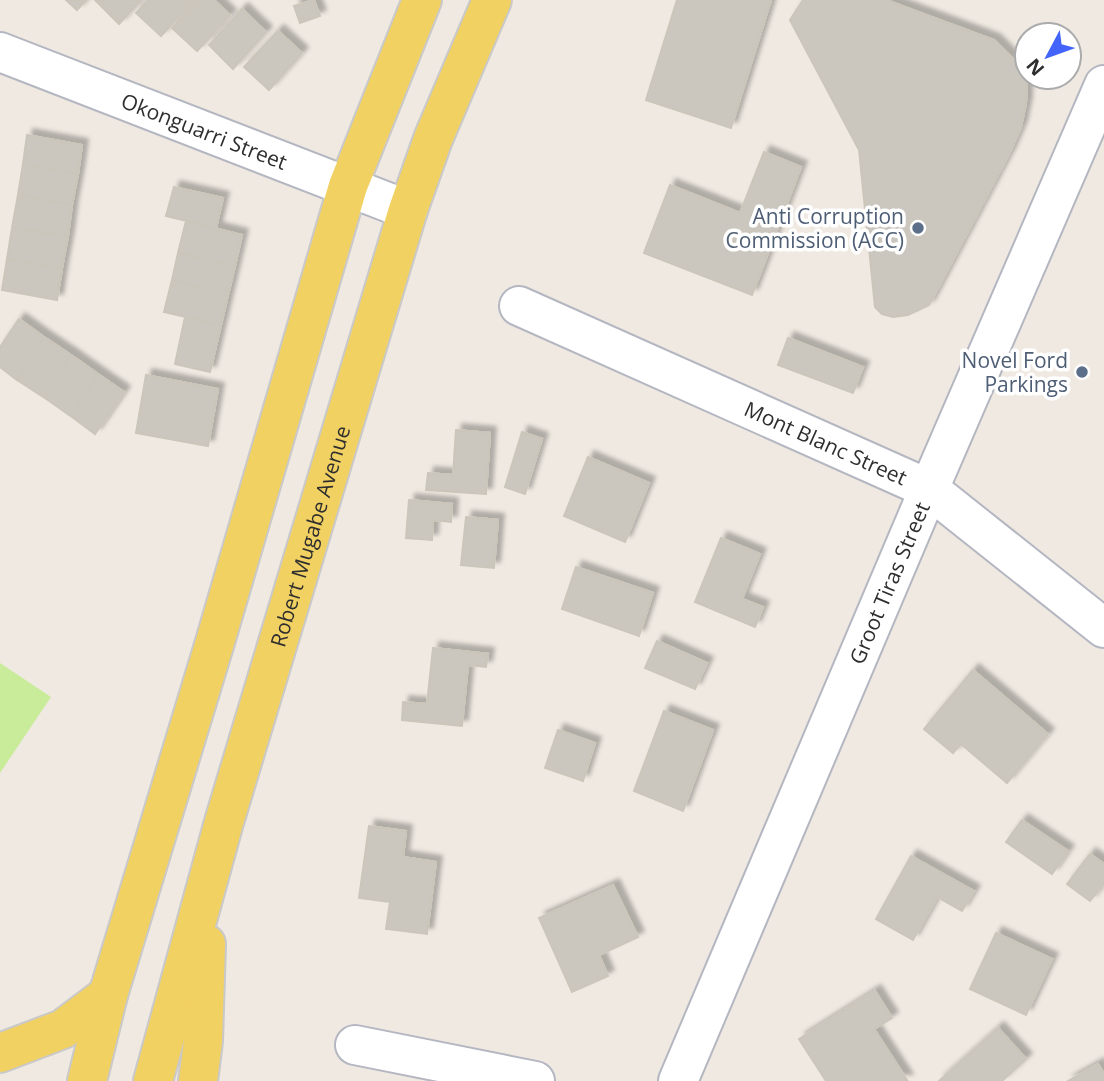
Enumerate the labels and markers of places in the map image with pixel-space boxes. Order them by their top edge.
place label: Anti Corruption Commission (ACC) [726,202,904,254]
marker: Anti Corruption Commission (ACC) [910,220,926,236]
place label: Novel Ford Parkings [962,346,1068,398]
marker: Novel Ford Parkings [1074,364,1090,380]

